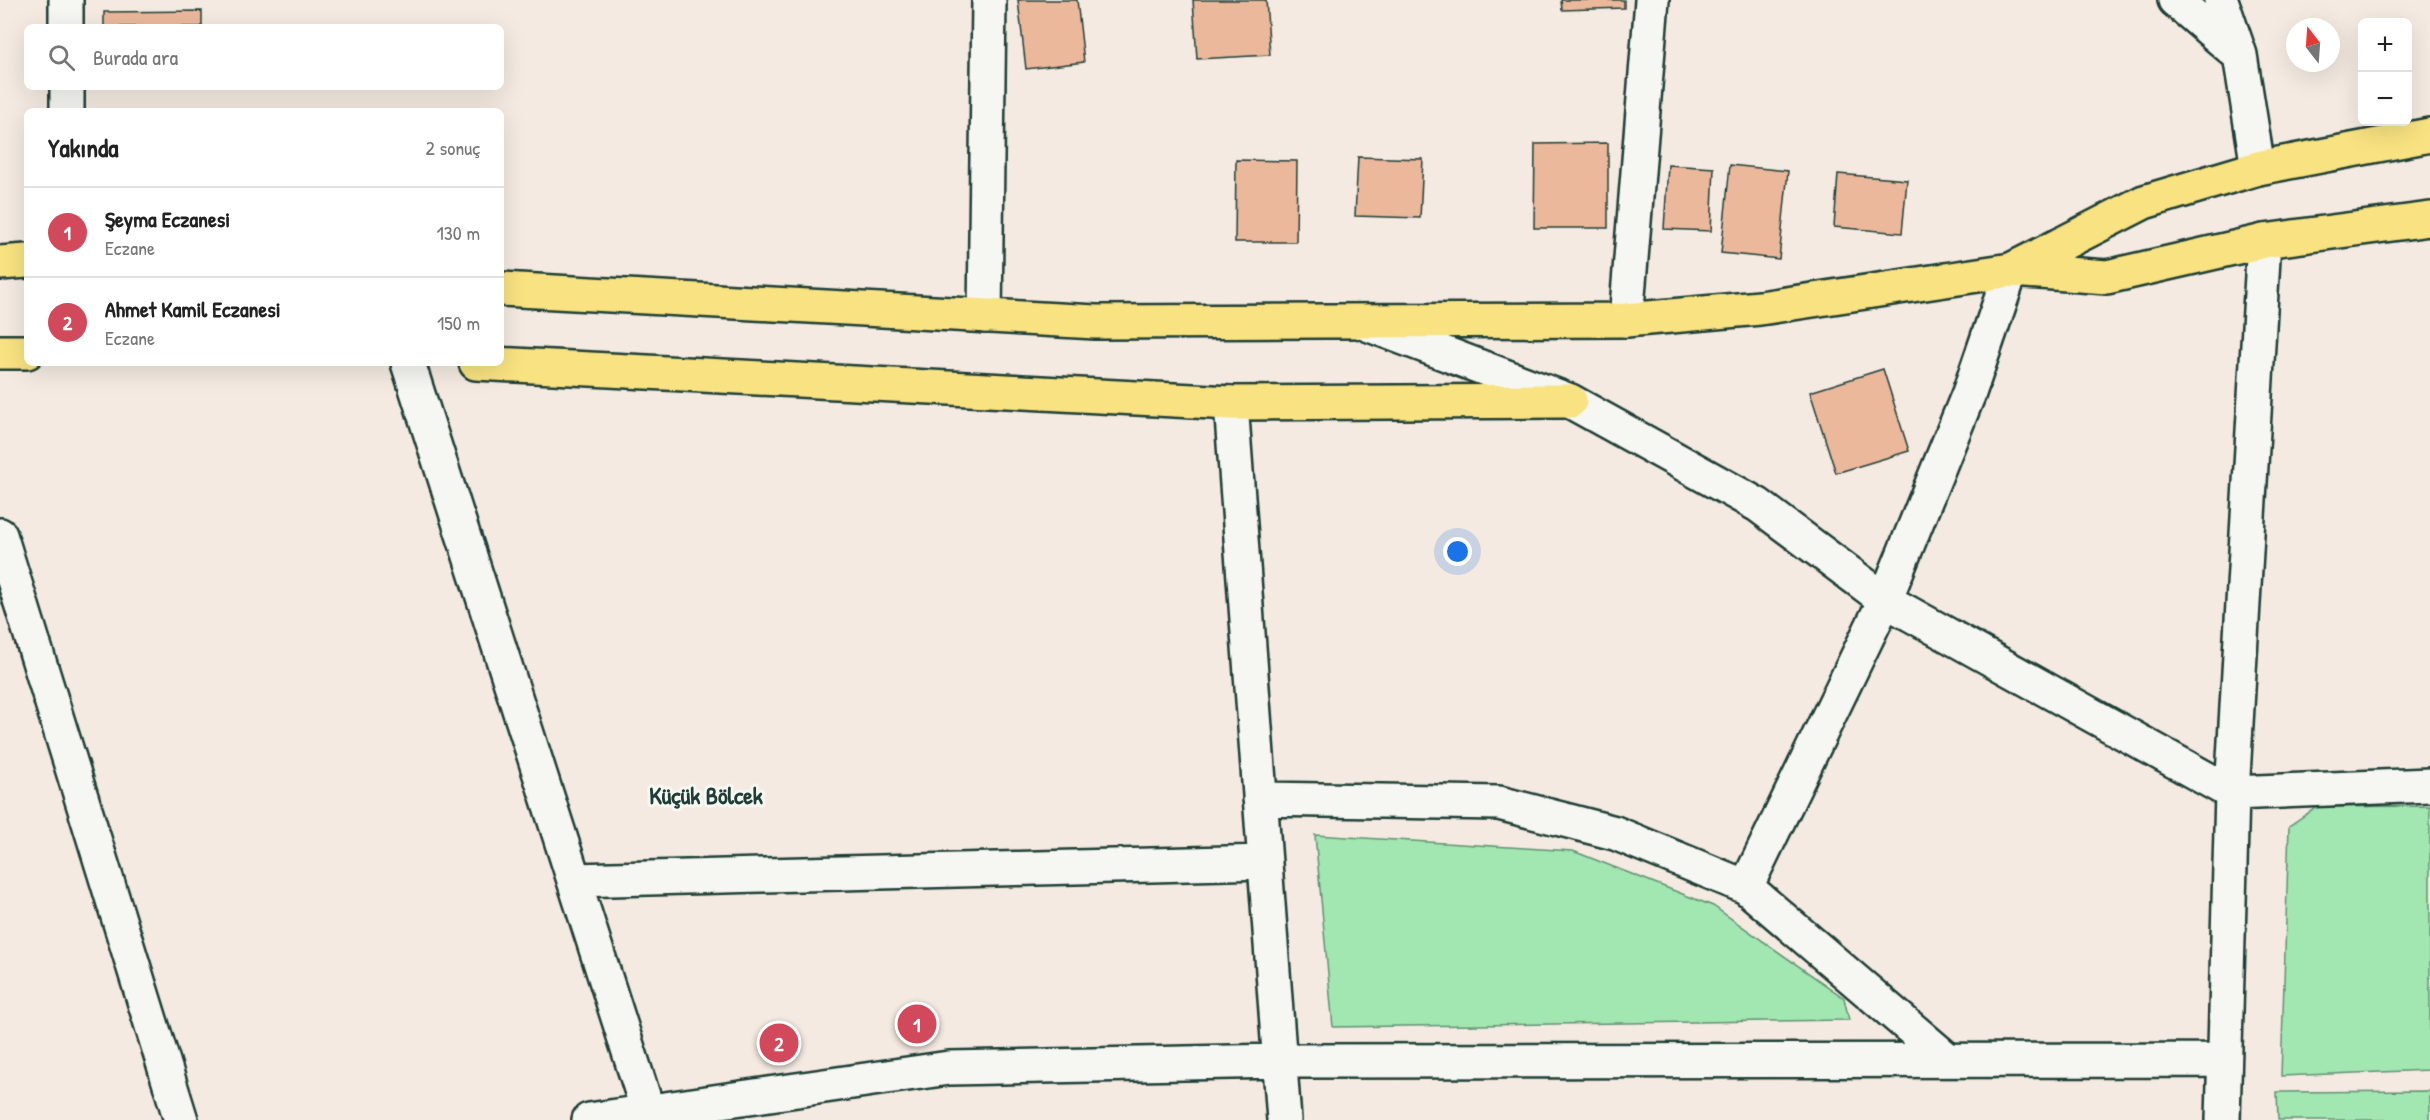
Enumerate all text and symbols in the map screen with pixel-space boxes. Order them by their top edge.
north arrow [2286,18,2340,72]
map controls [2358,18,2412,126]
button: + [2358,18,2412,72]
search box [24,24,504,90]
icon: search [45,41,78,74]
text: Burada ara [93,42,178,72]
button: − [2358,72,2412,126]
text: Yakında [48,130,118,165]
text: 2 sonuç [425,134,480,161]
text: Şeyma Eczanesi [105,204,230,234]
text: 1 [64,219,71,246]
text: 130 m [437,219,480,246]
text: Eczane [105,234,155,261]
text: Ahmet Kamil Eczanesi [105,294,281,324]
text: 2 [63,309,72,336]
text: 150 m [437,309,480,336]
text: Eczane [105,324,155,351]
your location [1443,537,1472,566]
district label: Küçük Bölcek [649,779,763,811]
pin: 1 [898,1002,936,1046]
pin: 2 [760,1020,798,1066]

